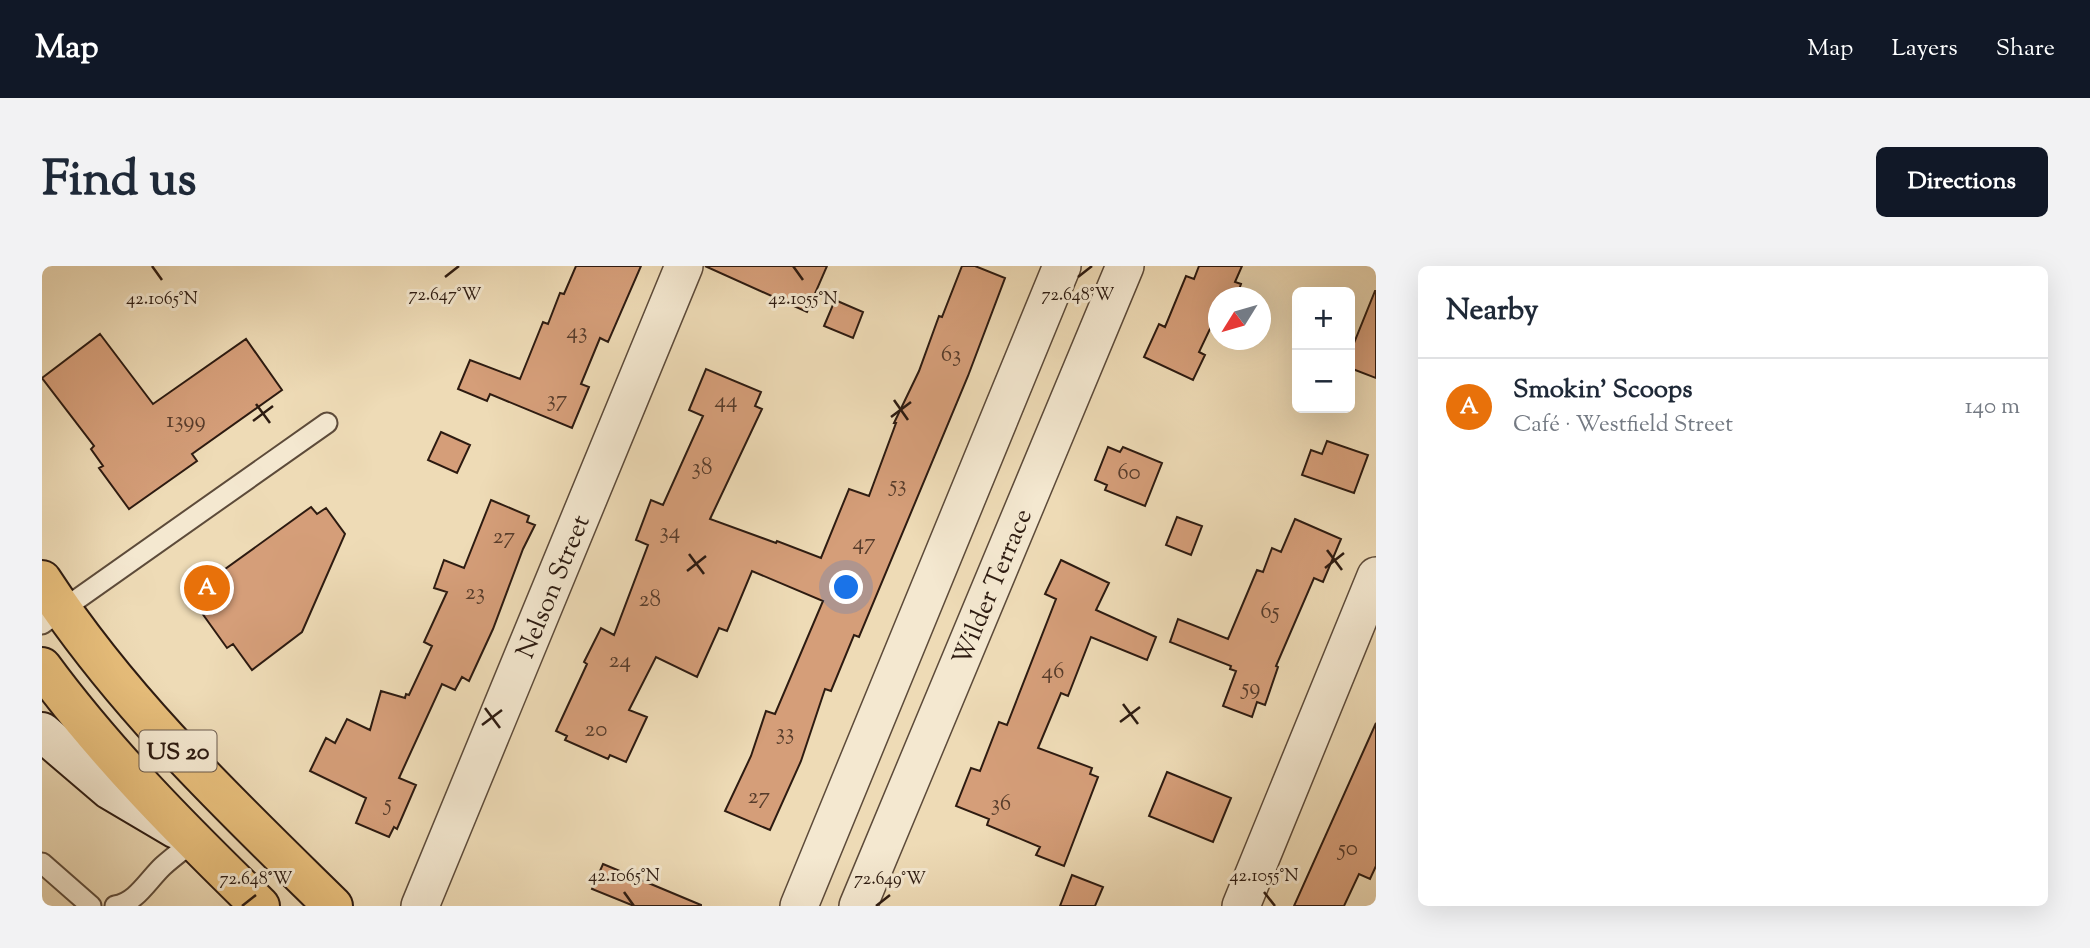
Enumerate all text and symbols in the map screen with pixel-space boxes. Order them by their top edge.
text: Map [35,25,99,73]
text: Map [1807,32,1853,66]
text: Layers [1891,32,1958,66]
text: Share [1996,32,2055,66]
text: Find us [42,147,196,217]
button: Directions [1876,147,2048,217]
text: 72.647°W [409,283,481,309]
text: 72.648°W [1042,283,1114,309]
text: 42.1065°N [126,287,198,313]
text: 42.1055°N [769,287,838,313]
north arrow [1208,287,1271,350]
map controls [1292,287,1355,413]
button: + [1292,287,1355,350]
text: Nearby [1446,290,1538,333]
house number: 43 [567,316,587,349]
house number: 63 [941,339,961,372]
button: − [1292,350,1355,413]
text: Smokin' Scoops [1513,372,1692,409]
house number: 37 [547,384,568,417]
house number: 44 [714,385,738,418]
text: A [1460,391,1478,424]
text: 140 m [1965,391,2020,424]
house number: 1399 [166,405,206,438]
text: Café · Westfield Street [1513,409,1733,442]
house number: 38 [692,452,712,485]
house number: 60 [1117,457,1141,490]
house number: 53 [887,469,907,502]
street label: Wilder Terrace [944,504,1043,672]
street label: Nelson Street [508,510,600,665]
house number: 34 [660,516,680,549]
house number: 27 [493,521,516,554]
house number: 47 [852,527,876,560]
pin: A [184,562,230,614]
your location [829,570,863,604]
house number: 23 [465,577,485,610]
house number: 28 [639,584,661,617]
house number: 65 [1260,596,1280,629]
house number: 24 [609,645,631,678]
house number: 46 [1042,656,1064,689]
house number: 59 [1239,672,1261,705]
house number: 20 [585,714,607,747]
house number: 33 [776,717,794,750]
road number: US 20 [139,730,216,772]
house number: 27 [748,781,771,814]
house number: 5 [382,788,392,821]
house number: 36 [991,788,1011,821]
house number: 50 [1336,833,1358,866]
text: 42.1065°N [588,864,660,890]
text: 42.1055°N [1230,864,1299,890]
text: 72.648°W [220,867,292,893]
text: 72.649°W [854,867,926,893]

